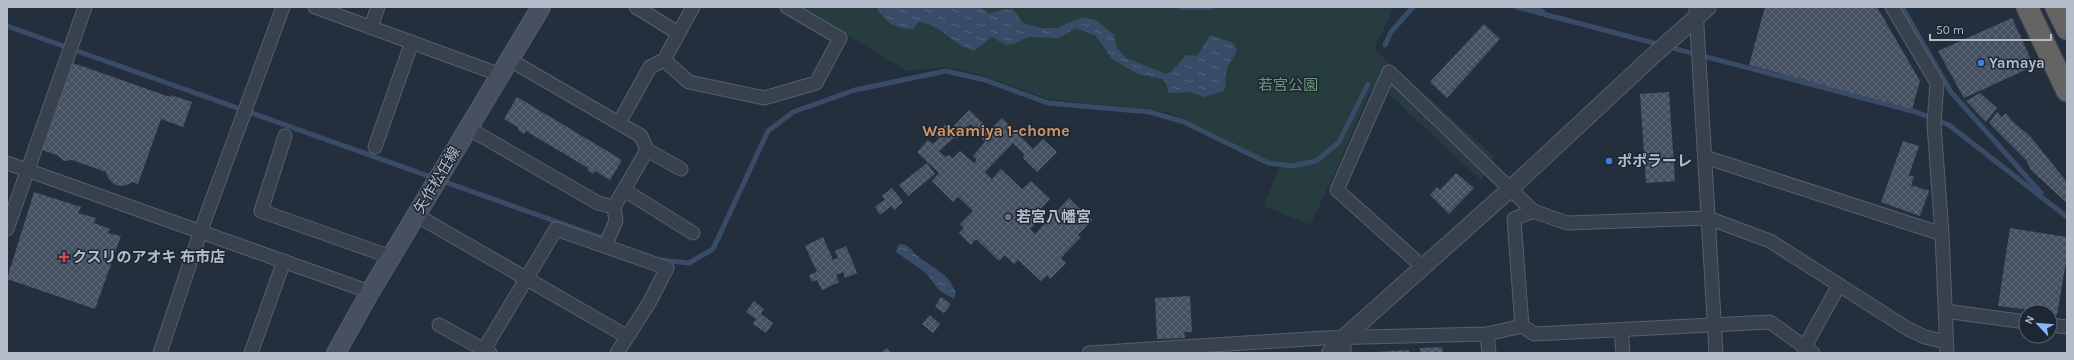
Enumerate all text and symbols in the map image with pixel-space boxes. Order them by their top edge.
scale bar [1930,16,2051,42]
text: 50 m [1936,23,1964,37]
place label: Yamaya [1989,54,2045,72]
marker: Yamaya [1976,58,1986,68]
park label: 若宮公園 [1258,76,1318,94]
district label: Wakamiya 1-chome [922,121,1070,140]
street label: 矢作松任線 [410,143,464,217]
place label: ポポラーレ [1617,152,1692,170]
marker: ポポラーレ [1604,156,1614,166]
place label: 若宮八幡宮 [1016,208,1091,226]
marker: 若宮八幡宮 [1003,212,1013,222]
place label: クスリのアオキ 布市店 [72,248,225,266]
marker: クスリのアオキ 布市店 [59,252,69,262]
north arrow [2018,304,2058,344]
text: N [2022,313,2037,326]

